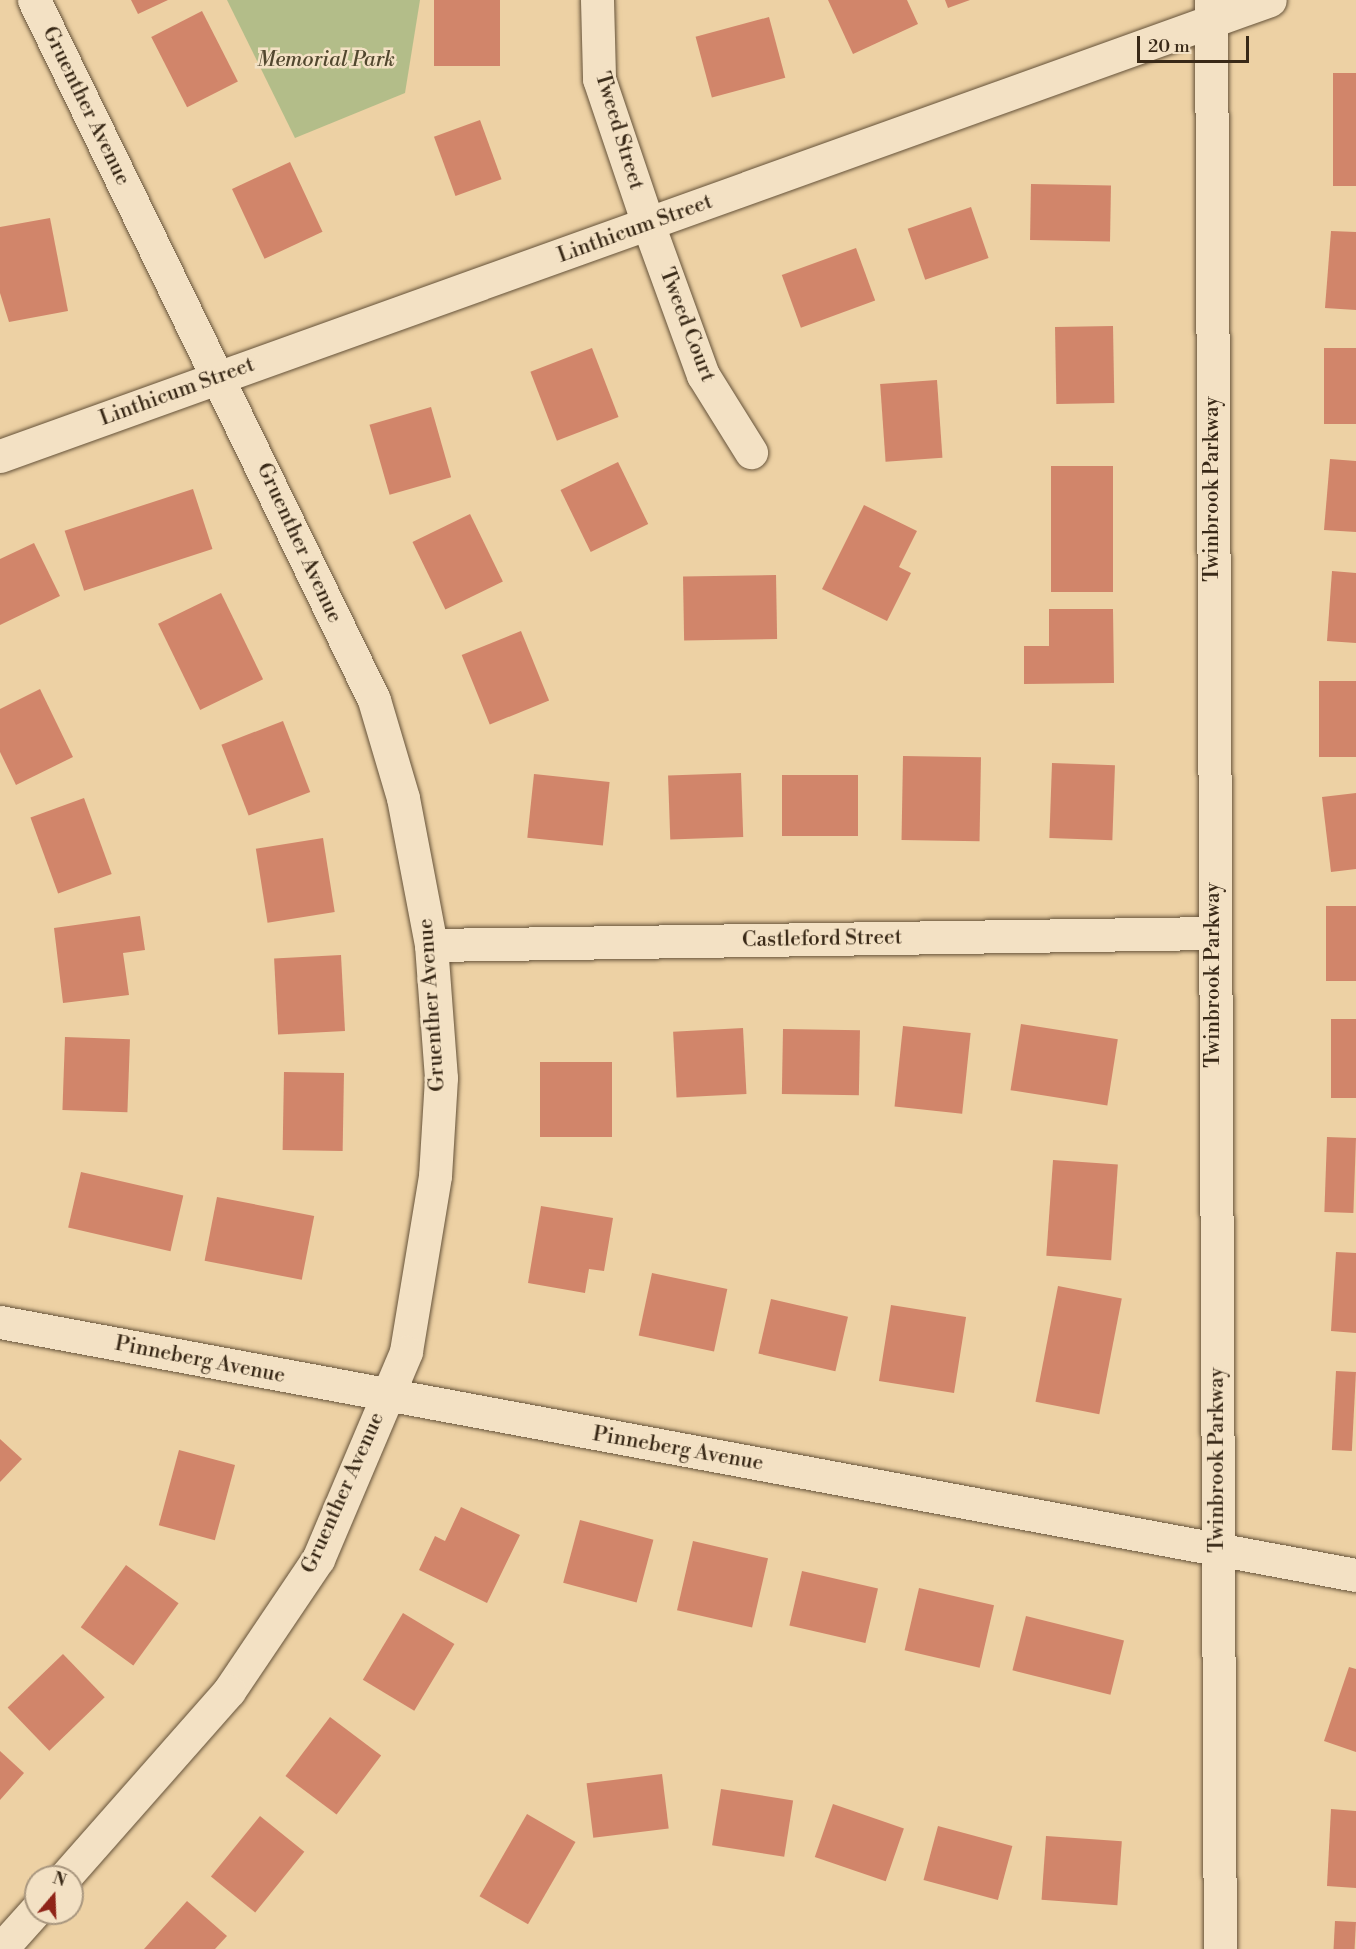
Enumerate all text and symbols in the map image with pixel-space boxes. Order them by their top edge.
street label: Gruenther Avenue [37,22,135,190]
scale bar [1140,24,1252,62]
text: 20 m [1148,35,1190,58]
park label: Memorial Park [257,47,395,73]
street label: Tweed Street [589,69,649,193]
street label: Linthicum Street [554,189,716,269]
street label: Tweed Court [654,264,720,386]
street label: Linthicum Street [96,352,258,432]
street label: Twinbrook Parkway [1199,396,1225,582]
street label: Gruenther Avenue [251,459,347,627]
street label: Twinbrook Parkway [1200,882,1226,1068]
street label: Gruenther Avenue [413,918,451,1092]
street label: Castleford Street [742,925,902,953]
street label: Pinneberg Avenue [113,1331,287,1389]
street label: Twinbrook Parkway [1204,1367,1230,1553]
street label: Gruenther Avenue [296,1409,390,1577]
street label: Pinneberg Avenue [591,1422,765,1476]
north arrow [24,1865,84,1925]
text: N [50,1868,68,1891]

